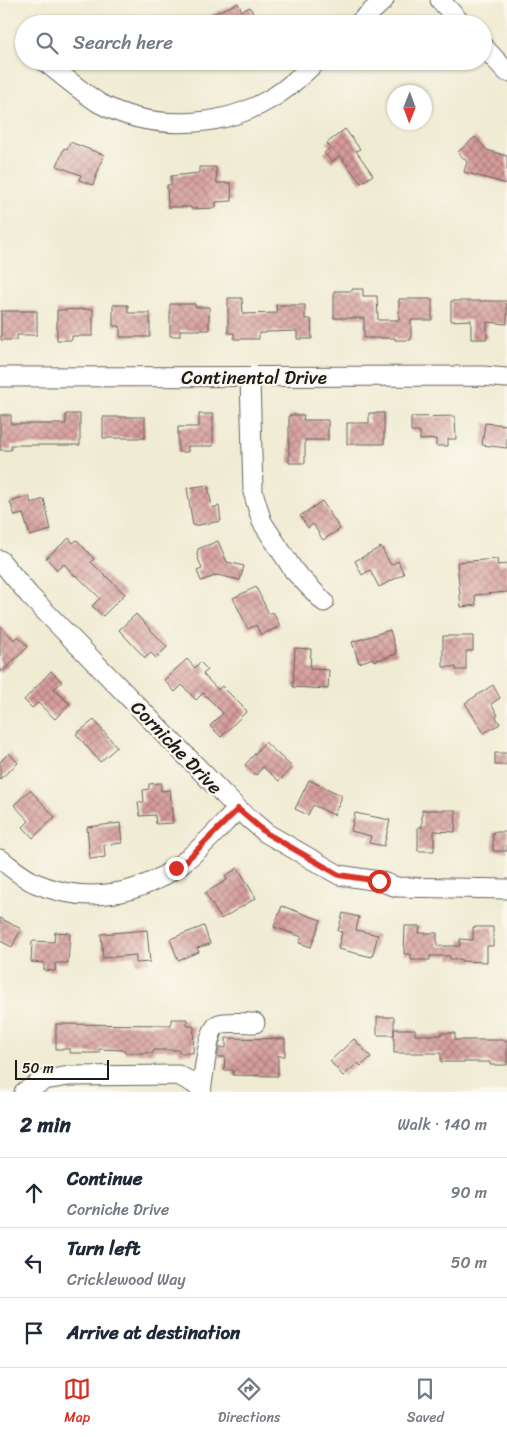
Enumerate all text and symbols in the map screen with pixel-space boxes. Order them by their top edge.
search box [15,15,492,70]
text: Search here [73,26,173,59]
icon: search [33,29,61,57]
north arrow [387,85,432,130]
street label: Continental Drive [181,361,327,394]
street label: Corniche Drive [123,692,231,803]
route end [165,857,188,880]
route start [368,870,391,893]
text: 50 m [22,1056,54,1081]
scale bar [15,1057,109,1080]
text: 2 min [20,1106,71,1144]
text: Walk · 140 m [398,1110,487,1139]
text: Continue [67,1162,143,1195]
text: 90 m [451,1178,487,1207]
icon: ahead [20,1179,48,1207]
text: Corniche Drive [67,1195,169,1224]
text: Turn left [67,1232,140,1265]
text: 50 m [451,1248,487,1277]
icon: left [20,1249,48,1277]
text: Cricklewood Way [67,1265,186,1294]
text: Arrive at destination [67,1316,240,1349]
icon: arrive [20,1319,48,1347]
tab: Map [63,1375,91,1430]
tab: Directions [218,1375,280,1430]
tab: Saved [407,1375,444,1430]

